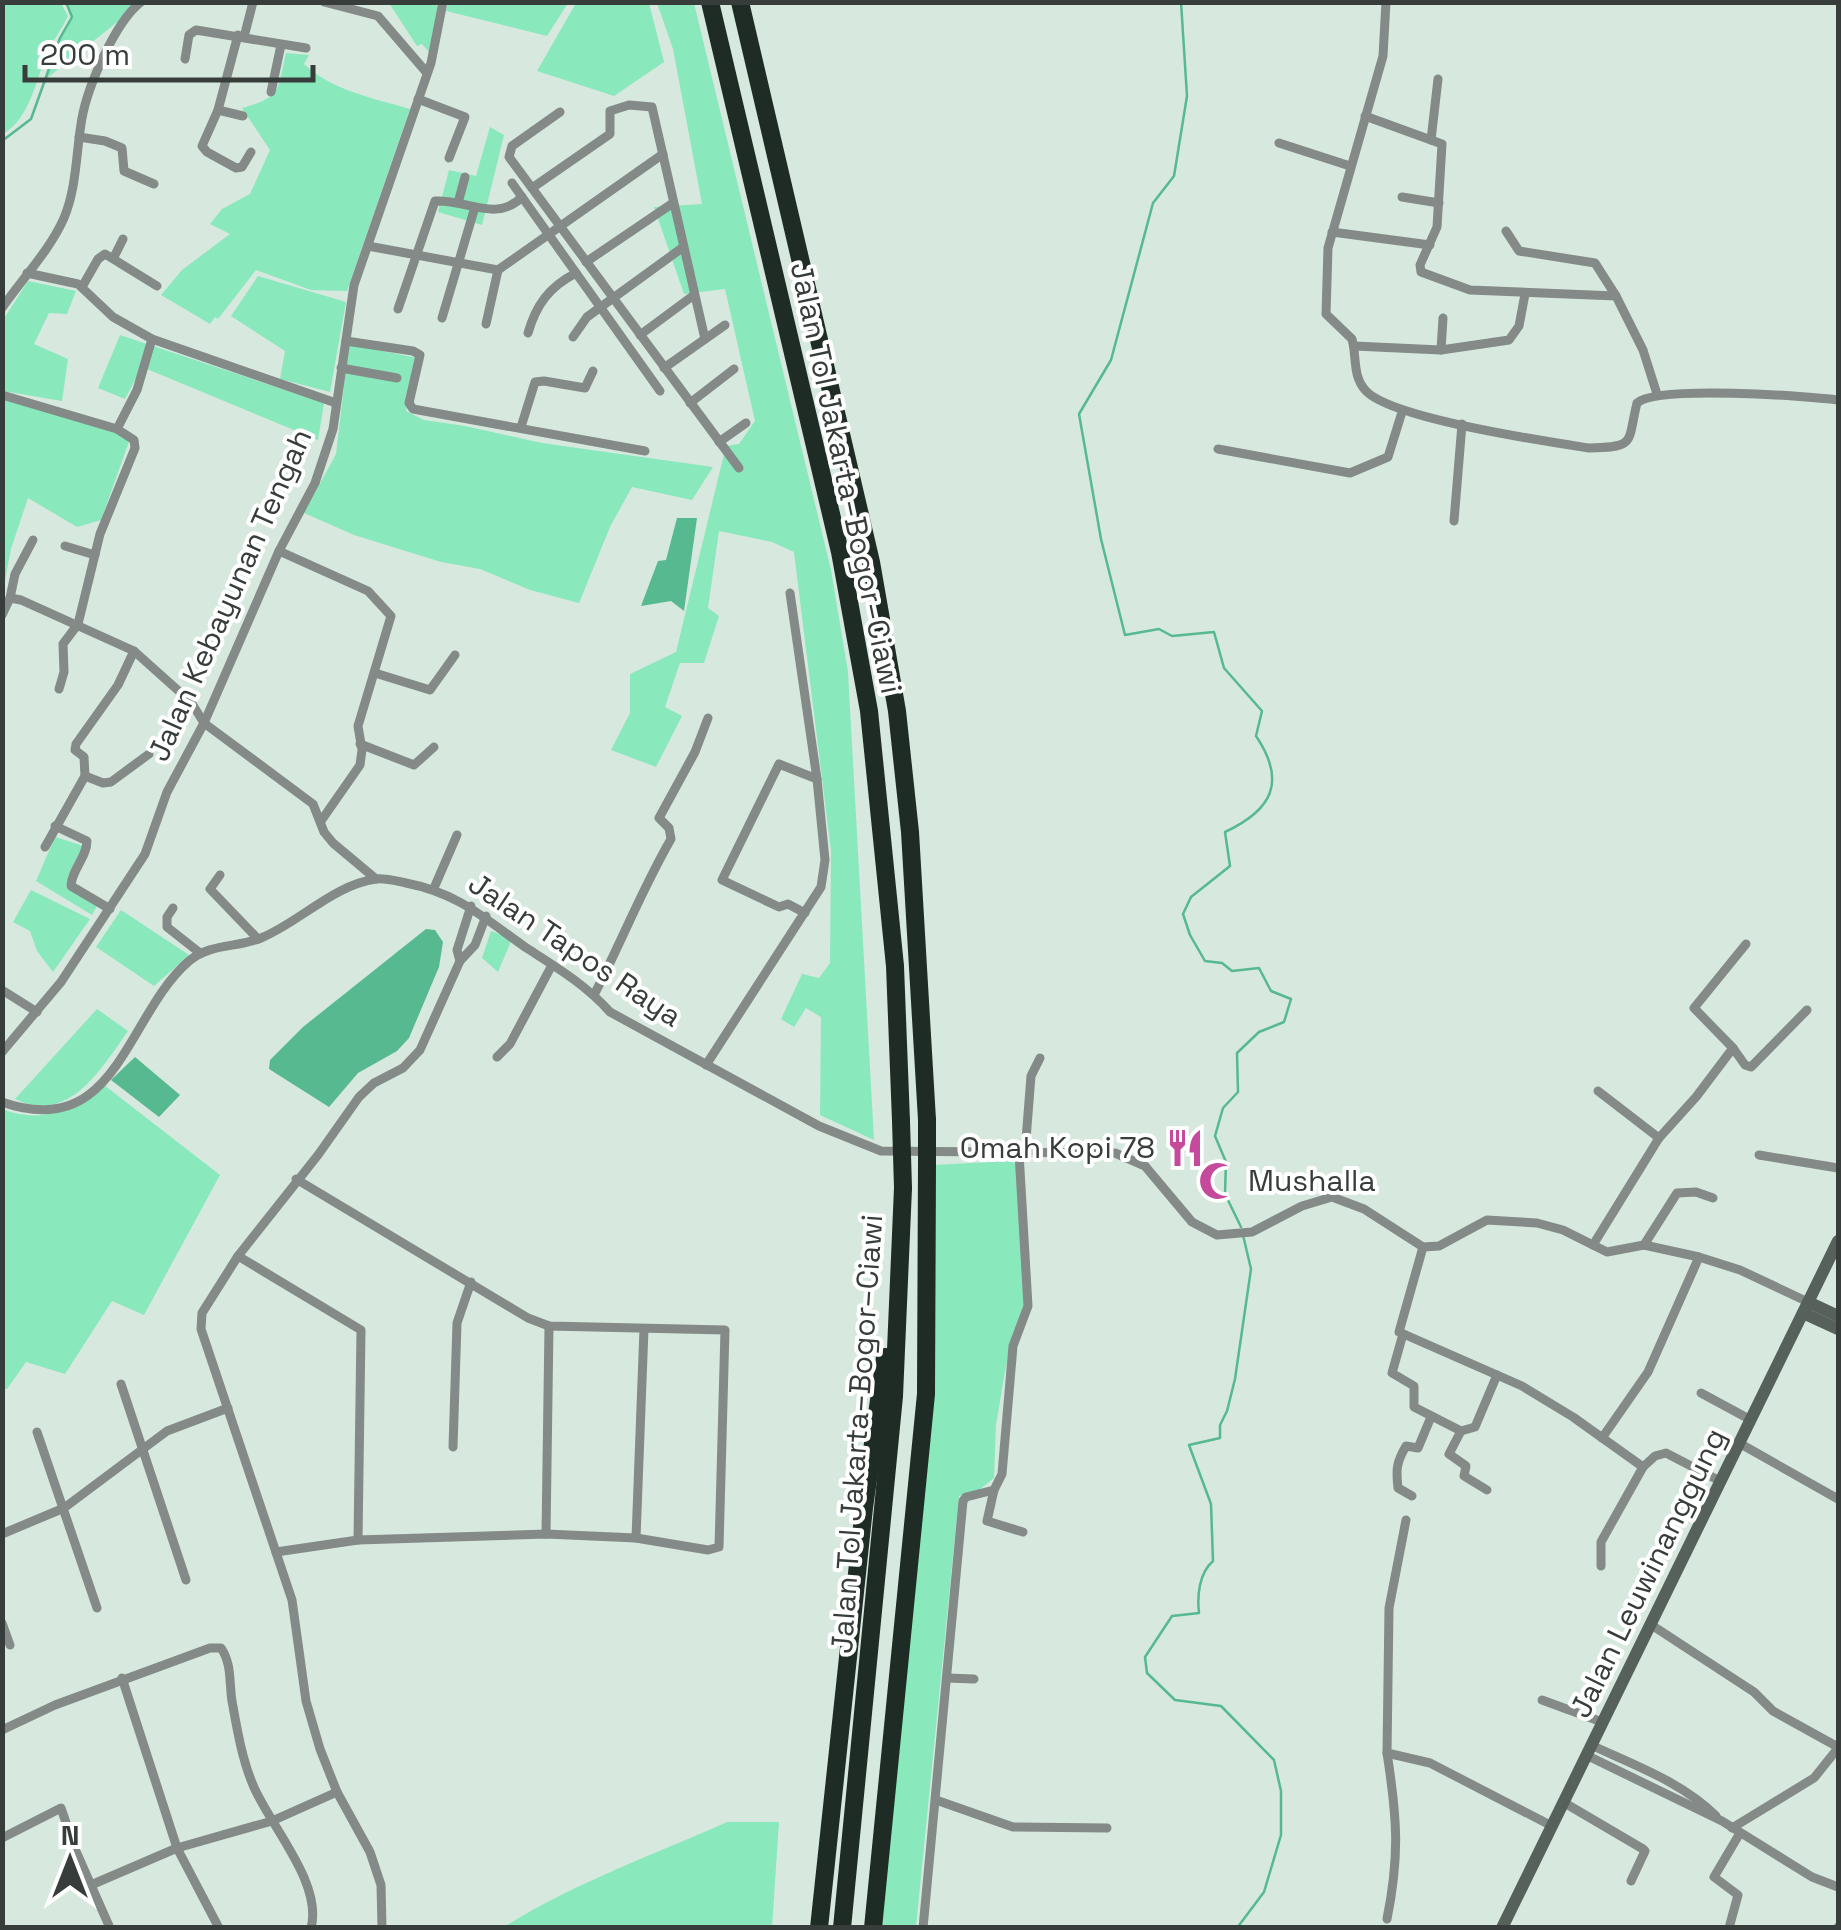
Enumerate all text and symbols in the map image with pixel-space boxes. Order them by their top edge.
scale bar [25,20,312,82]
text: 200 m [40,35,130,74]
street label: Jalan Tol Jakarta–Bogor–Ciawi [782,259,911,697]
street label: Jalan Kebayunan Tengah [139,422,321,767]
street label: Jalan Tapos Raya [461,864,690,1035]
restaurant icon: Omah Kopi 78 [1164,1127,1206,1169]
place label: Omah Kopi 78 [960,1128,1155,1167]
mosque icon: Mushalla [1197,1160,1239,1202]
place label: Mushalla [1248,1161,1376,1200]
street label: Jalan Tol Jakarta–Bogor–Ciawi [822,1213,891,1655]
street label: Jalan Leuwinanggung [1560,1422,1735,1724]
north arrow [20,1810,120,1910]
text: N [61,1817,79,1853]

